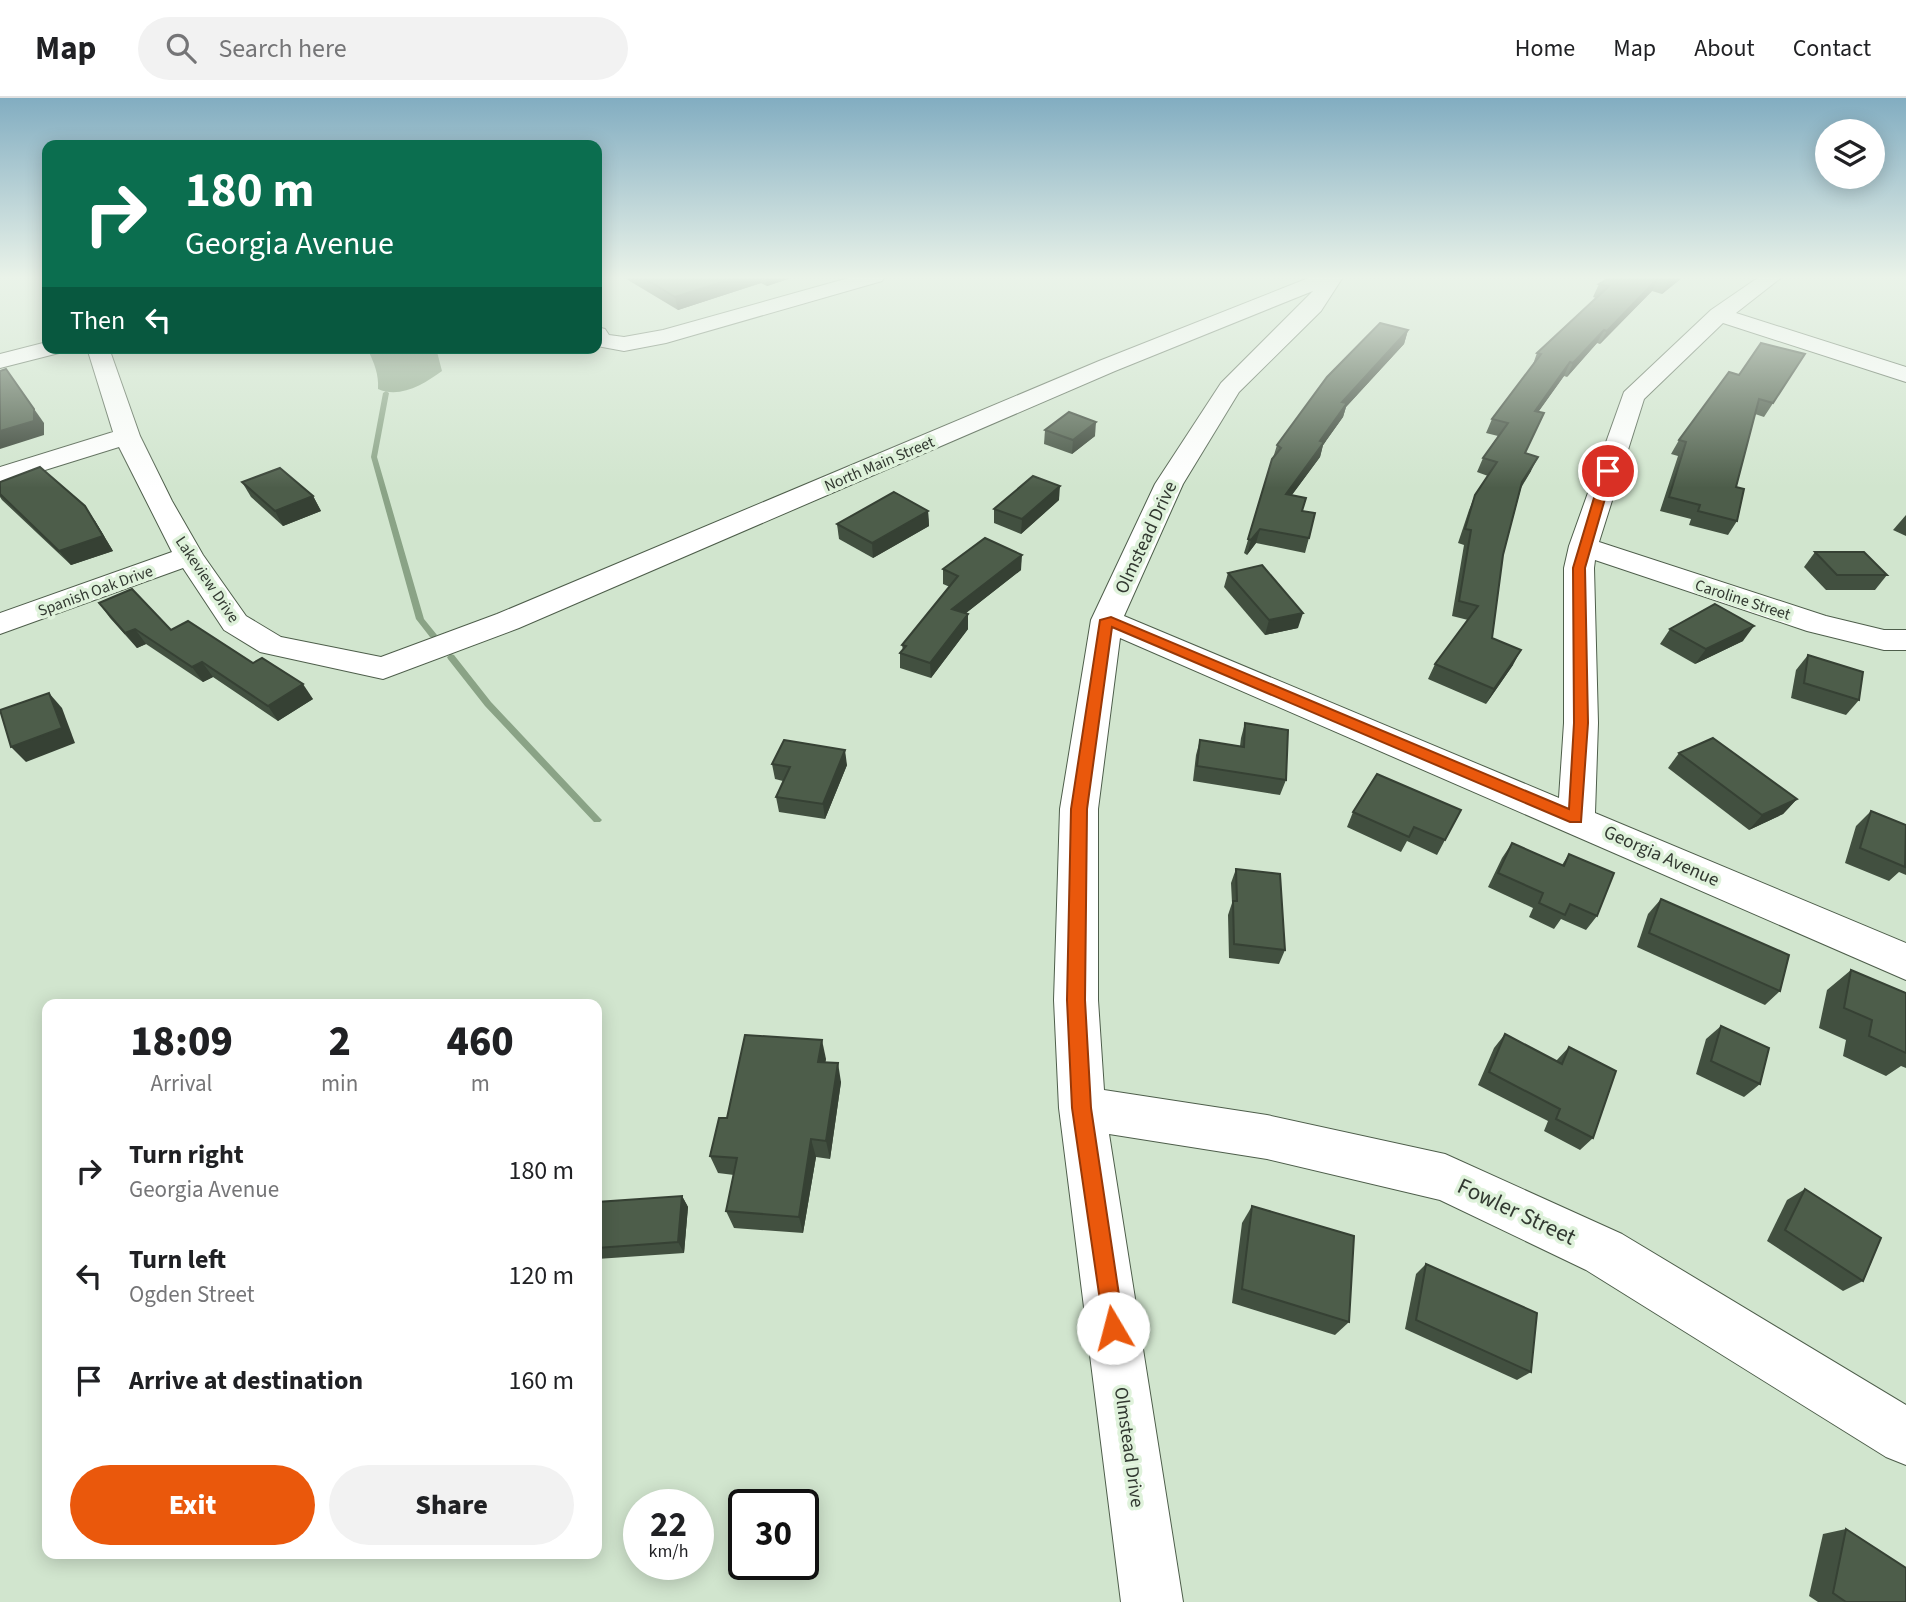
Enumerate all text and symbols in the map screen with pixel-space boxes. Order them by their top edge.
search box [138,17,628,80]
text: Map [35,25,96,72]
icon: search [162,29,200,67]
text: Search here [218,30,347,67]
text: Home [1515,31,1575,66]
text: Map [1613,31,1656,66]
text: About [1694,31,1755,66]
text: Contact [1793,31,1871,66]
map controls [1815,119,1885,189]
button: layers [1815,119,1885,189]
text: 180 m [185,156,314,226]
icon: right [70,168,161,259]
text: Georgia Avenue [185,221,394,267]
icon: left [139,301,177,339]
text: Then [70,302,125,339]
street label: North Main Street [821,431,938,497]
pin [1578,441,1638,501]
icon: arrive [1589,452,1627,490]
street label: Olmstead Drive [1109,477,1184,598]
street label: Lakeview Drive [170,532,244,627]
street label: Spanish Oak Drive [35,560,156,622]
street label: Caroline Street [1692,574,1794,626]
street label: Georgia Avenue [1599,819,1724,894]
text: 18:09 [130,1012,233,1072]
text: 2 [328,1012,351,1072]
text: 460 [447,1012,514,1072]
text: Arrival [151,1067,212,1100]
text: min [321,1067,358,1100]
text: m [471,1067,490,1100]
text: Turn right [129,1136,244,1173]
icon: right [70,1152,108,1190]
text: 180 m [508,1152,574,1189]
street label: Fowler Street [1452,1170,1582,1253]
text: Georgia Avenue [129,1173,279,1206]
text: Turn left [129,1241,226,1278]
icon: left [70,1257,108,1295]
text: 120 m [508,1257,574,1294]
text: Ogden Street [129,1278,255,1311]
position arrow [1076,1291,1150,1365]
icon: arrive [70,1362,108,1400]
text: Arrive at destination [129,1362,363,1399]
text: 160 m [508,1362,574,1399]
street label: Olmstead Drive [1107,1385,1150,1509]
button: Exit [70,1465,315,1545]
button: Share [329,1465,574,1545]
speed limit sign: 30 [728,1489,819,1580]
text: 22 [650,1500,687,1550]
text: km/h [649,1539,688,1564]

